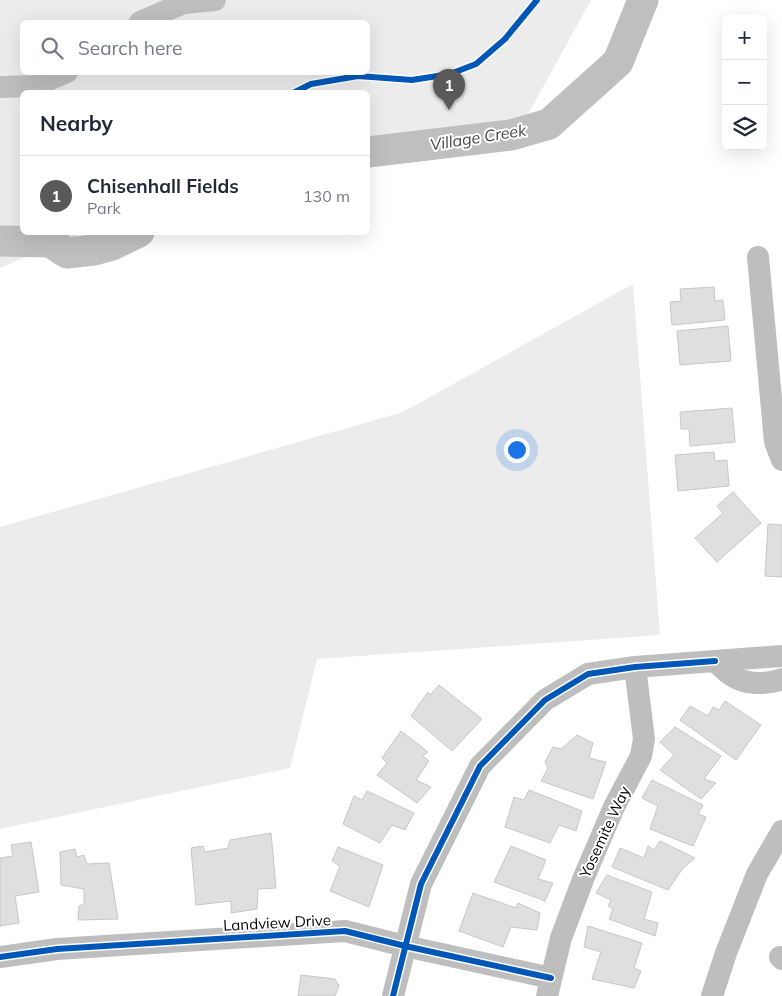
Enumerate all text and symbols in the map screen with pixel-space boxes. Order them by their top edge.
map controls [722,15,767,150]
button: + [722,15,767,60]
search box [20,20,370,75]
icon: search [38,34,66,62]
text: Search here [78,36,182,60]
button: − [722,60,767,105]
pin: 1 [433,69,465,110]
button: layers [722,105,767,150]
text: Nearby [40,110,113,136]
water label: Village Creek [429,119,528,154]
text: Chisenhall Fields [87,174,239,198]
text: 1 [51,186,61,206]
text: 130 m [303,186,350,206]
text: Park [87,198,121,218]
your location [504,437,530,463]
street label: Yosemite Way [575,783,634,881]
street label: Landview Drive [223,910,331,935]

